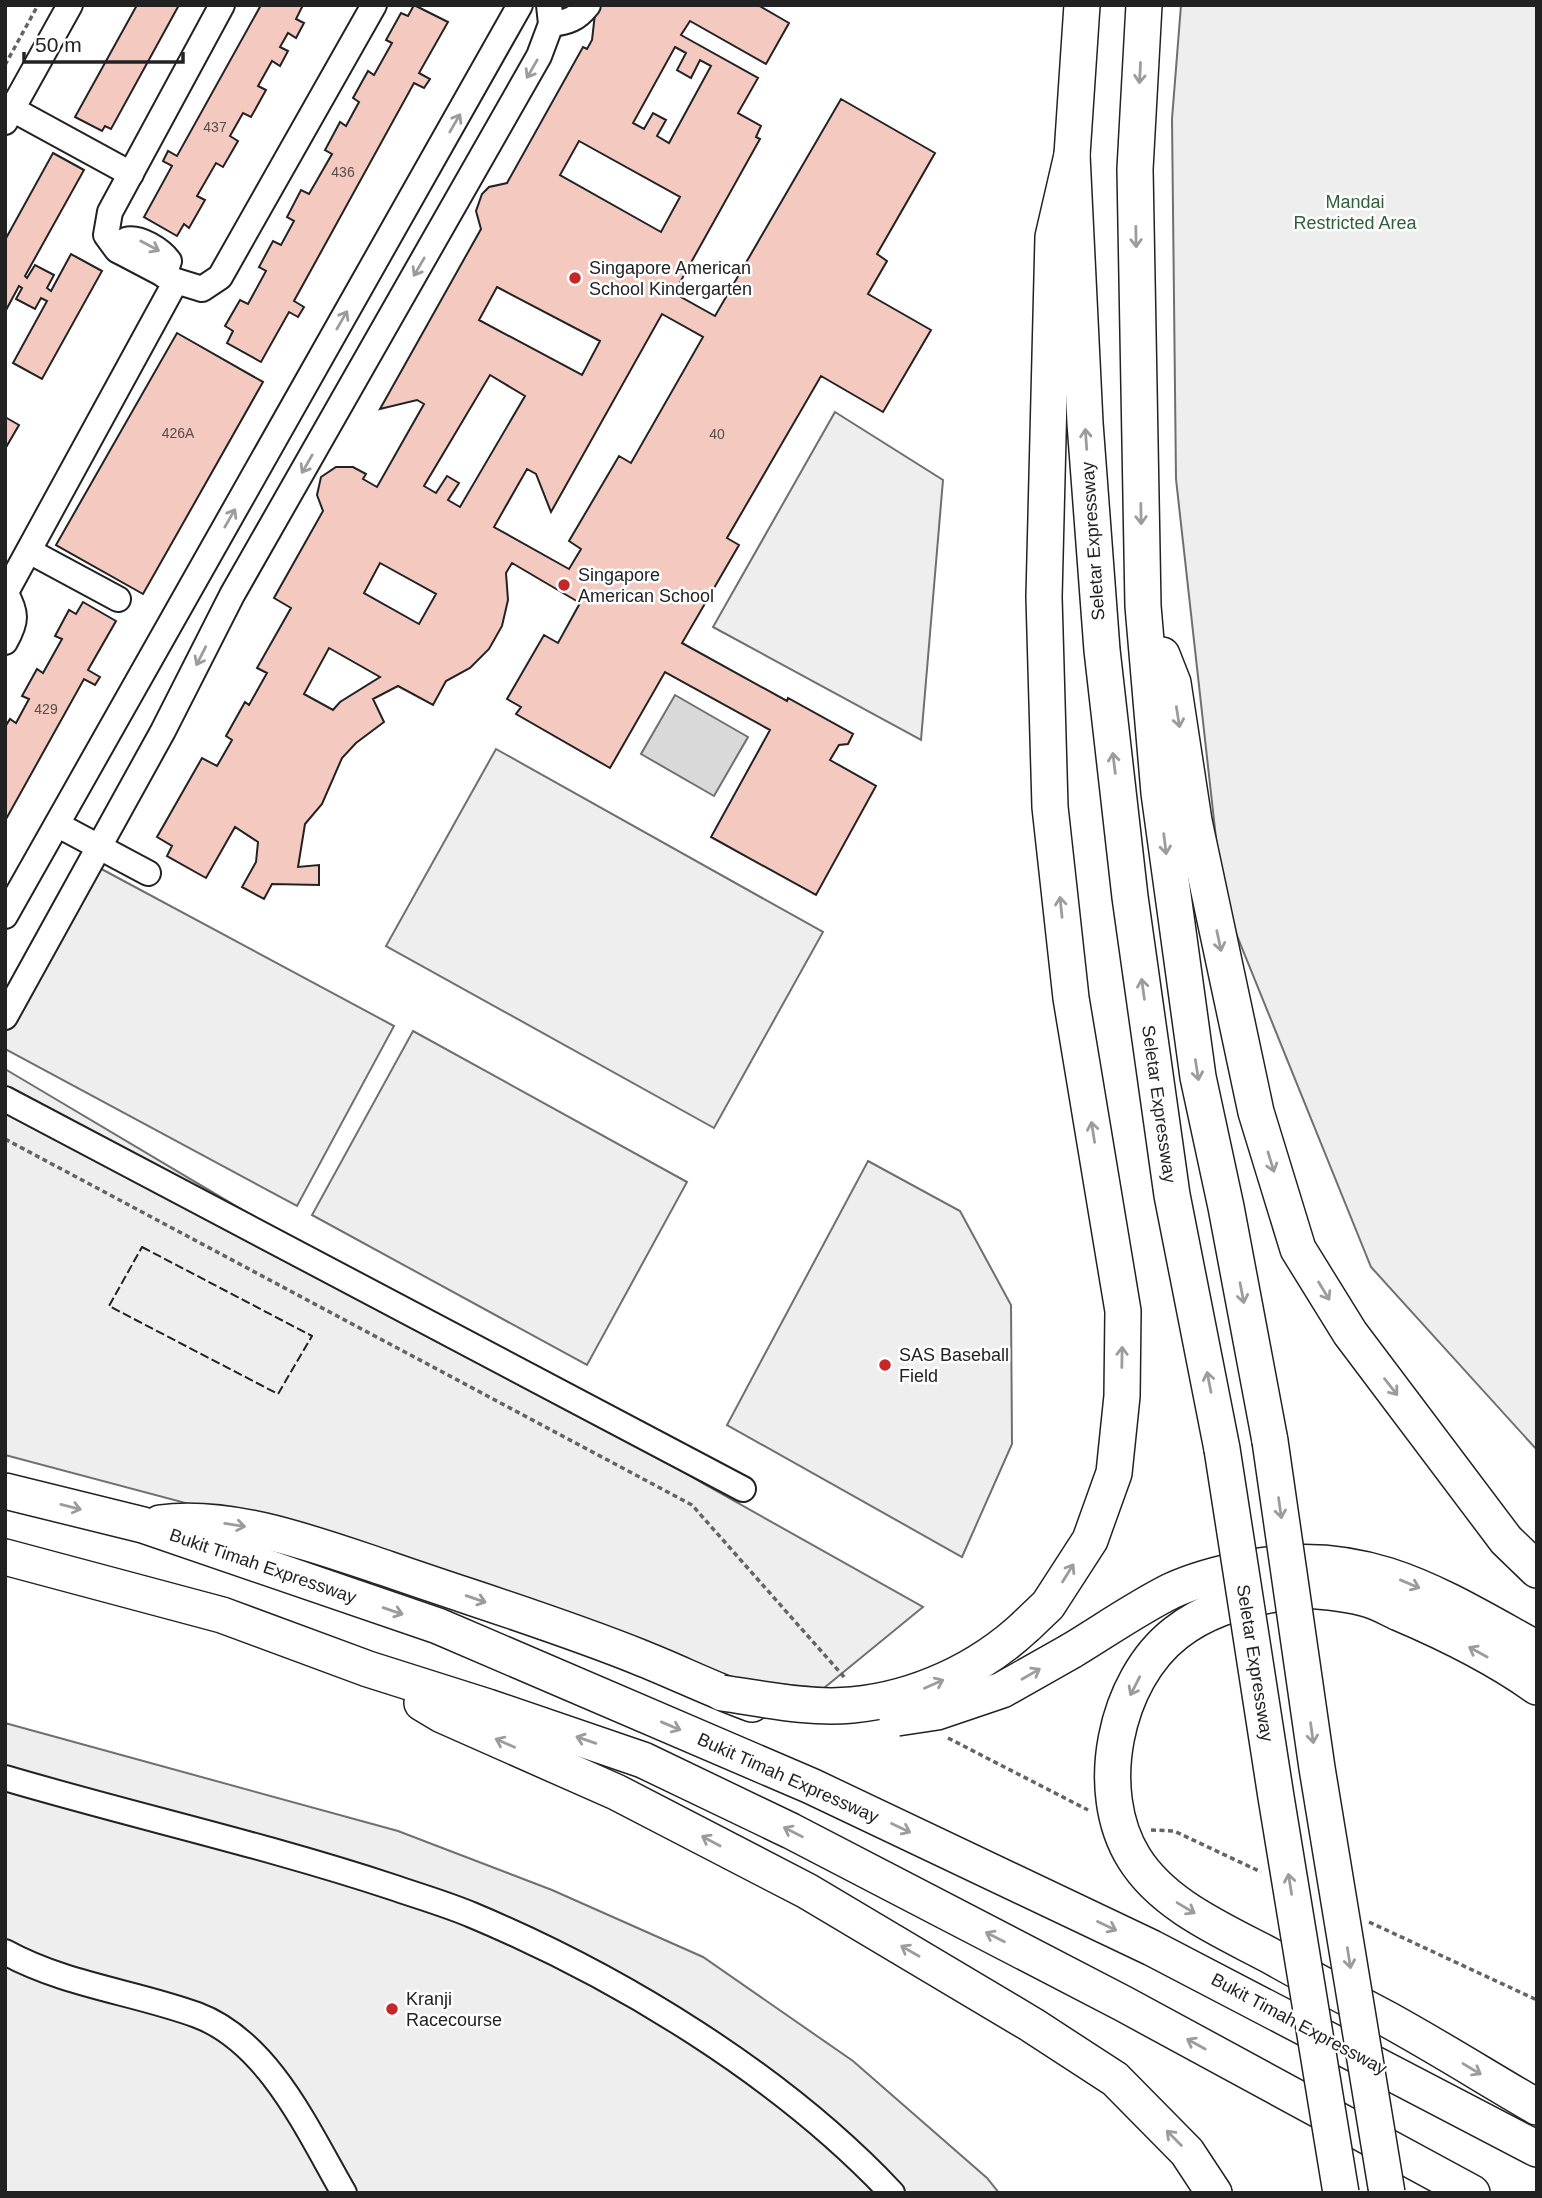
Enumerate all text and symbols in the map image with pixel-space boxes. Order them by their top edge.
scale bar [24,21,184,65]
text: 50 m [35,33,82,56]
one-way arrow [525,59,539,79]
one-way arrow [1133,62,1146,84]
one-way arrow [448,113,462,133]
house number: 437 [203,119,227,135]
house number: 436 [331,164,355,180]
park label: Mandai Restricted Area [1293,192,1418,233]
one-way arrow [1129,225,1143,248]
one-way arrow [139,240,160,254]
one-way arrow [412,256,426,276]
place label: Singapore American School Kindergarten [589,258,752,299]
marker: Singapore American School Kindergarten [567,270,583,286]
one-way arrow [336,311,350,331]
house number: 426A [162,425,195,441]
house number: 40 [709,426,725,442]
one-way arrow [1079,428,1092,451]
one-way arrow [299,454,313,474]
street label: Seletar Expressway [1077,461,1109,621]
one-way arrow [1135,502,1148,525]
one-way arrow [223,509,237,529]
place label: Singapore American School [578,565,714,606]
marker: Singapore American School [556,577,572,593]
one-way arrow [194,645,208,666]
house number: 429 [34,701,58,717]
one-way arrow [1172,705,1185,728]
one-way arrow [1108,752,1121,775]
one-way arrow [1159,833,1172,855]
one-way arrow [1054,896,1067,918]
one-way arrow [1213,929,1227,952]
one-way arrow [1136,978,1149,1000]
street label: Seletar Expressway [1138,1024,1180,1184]
one-way arrow [1191,1058,1204,1081]
one-way arrow [1086,1121,1099,1144]
one-way arrow [1265,1151,1278,1173]
one-way arrow [1236,1281,1249,1304]
one-way arrow [1317,1281,1331,1301]
place label: SAS Baseball Field [899,1345,1009,1386]
one-way arrow [1116,1345,1129,1368]
marker: SAS Baseball Field [877,1357,893,1373]
one-way arrow [1201,1371,1215,1394]
one-way arrow [1384,1378,1399,1396]
one-way arrow [1273,1496,1286,1519]
one-way arrow [60,1501,82,1514]
one-way arrow [223,1519,246,1532]
street label: Bukit Timah Expressway [167,1525,359,1607]
one-way arrow [1062,1564,1076,1584]
one-way arrow [1399,1578,1420,1591]
street label: Seletar Expressway [1233,1583,1277,1743]
one-way arrow [464,1594,486,1606]
one-way arrow [382,1605,404,1618]
one-way arrow [1469,1645,1489,1659]
one-way arrow [1020,1667,1041,1680]
one-way arrow [1127,1676,1141,1696]
one-way arrow [923,1677,944,1690]
one-way arrow [660,1720,681,1733]
one-way arrow [1306,1721,1319,1744]
street label: Bukit Timah Expressway [694,1729,882,1827]
one-way arrow [575,1733,597,1745]
one-way arrow [495,1736,517,1749]
one-way arrow [890,1822,911,1836]
one-way arrow [784,1825,804,1839]
one-way arrow [701,1834,721,1848]
one-way arrow [1283,1873,1296,1896]
one-way arrow [1176,1901,1196,1915]
one-way arrow [1095,1920,1117,1933]
one-way arrow [985,1930,1006,1943]
one-way arrow [900,1944,920,1958]
one-way arrow [1343,1946,1356,1969]
street label: Bukit Timah Expressway [1208,1969,1390,2079]
place label: Kranji Racecourse [406,1989,502,2030]
marker: Kranji Racecourse [384,2001,400,2017]
one-way arrow [1187,2036,1207,2050]
one-way arrow [1461,2062,1481,2076]
one-way arrow [1166,2130,1183,2147]

